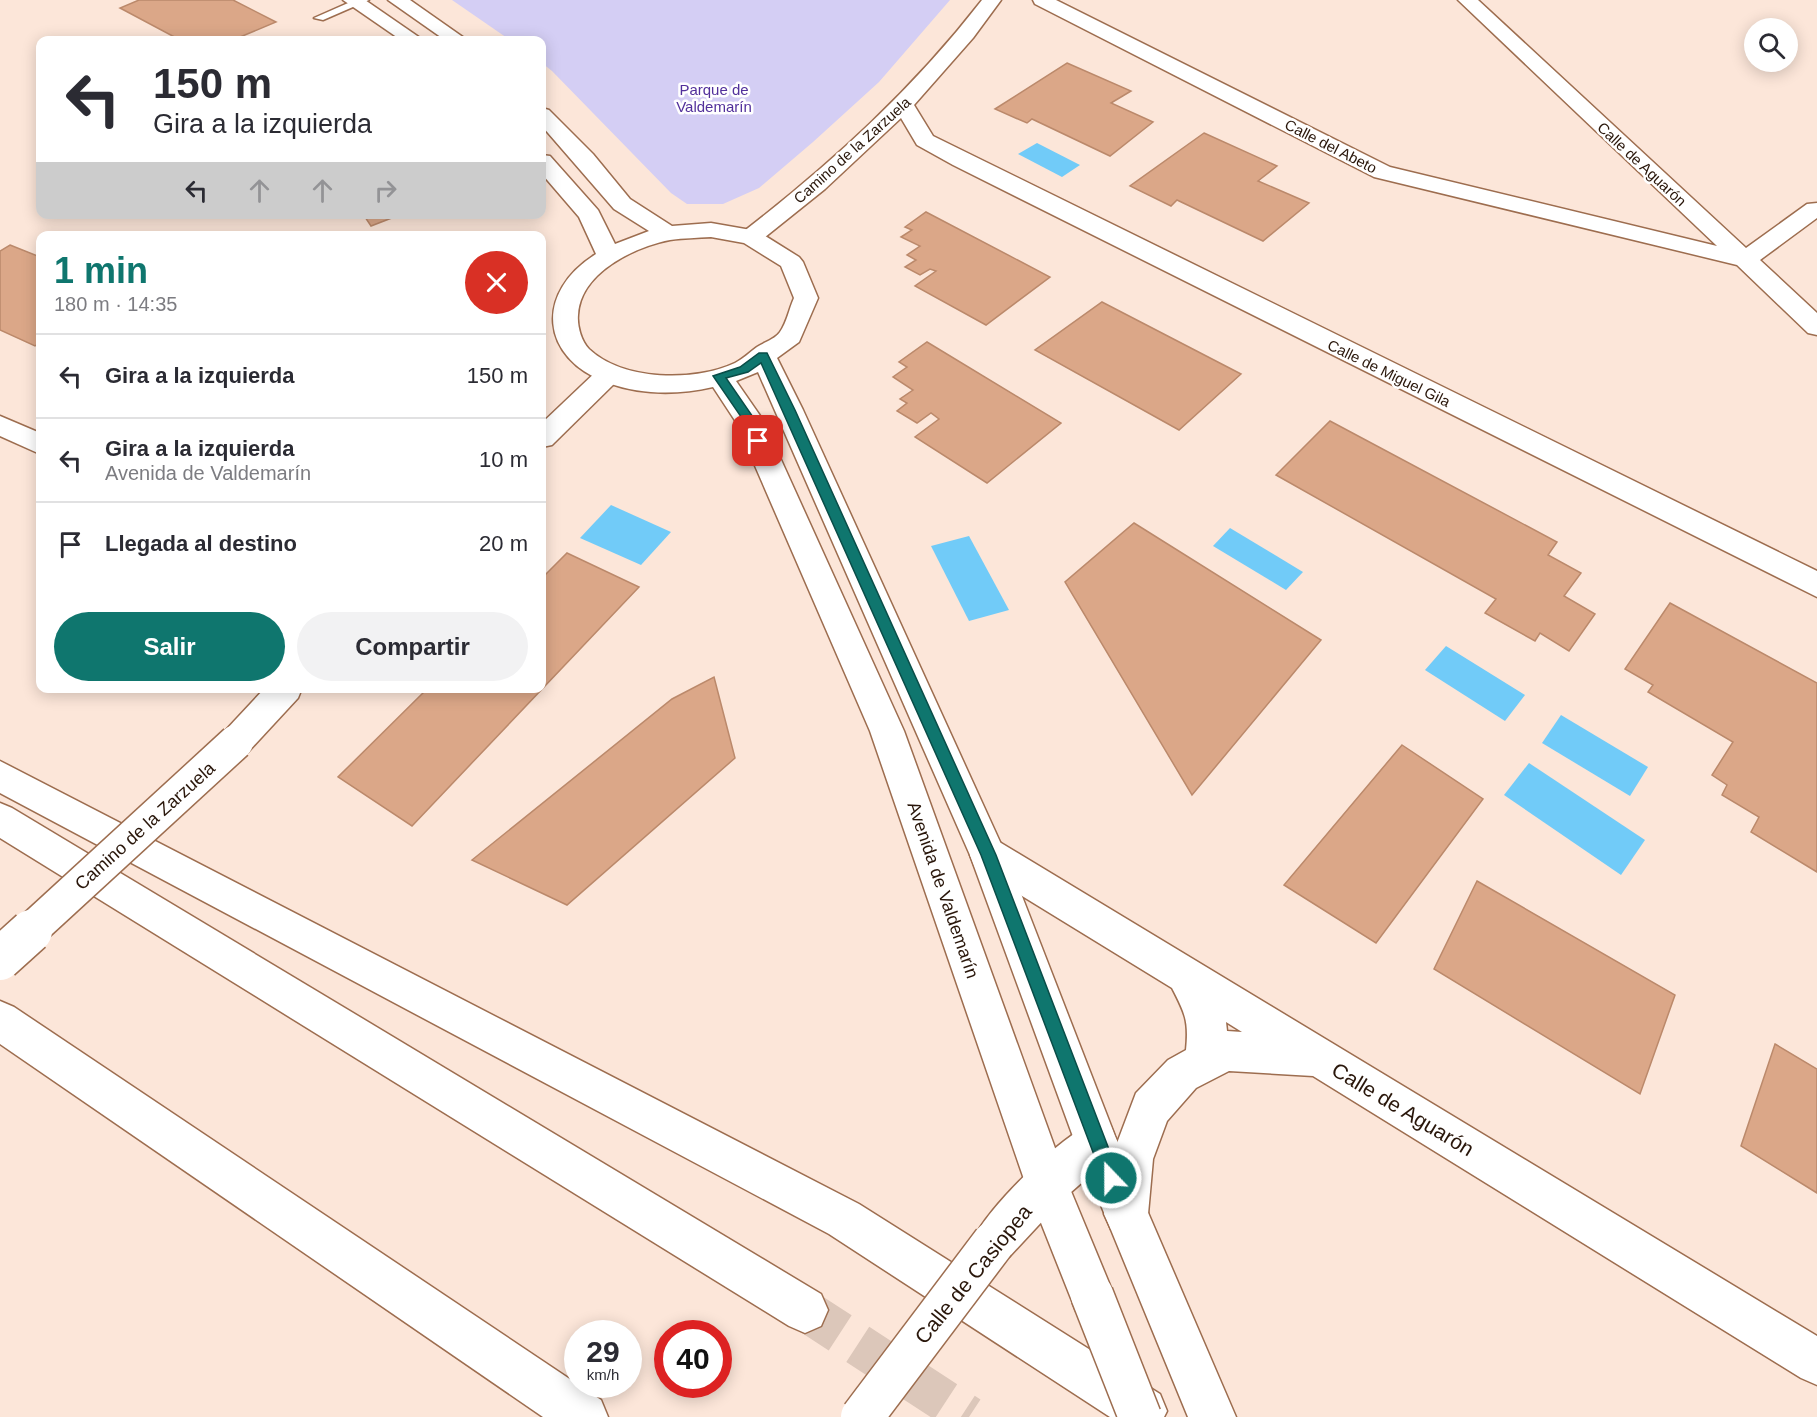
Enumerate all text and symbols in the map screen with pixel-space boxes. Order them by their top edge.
map controls [1744,18,1798,72]
button: search [1744,18,1798,72]
icon: left [54,60,132,138]
text: 150 m [153,60,272,107]
park label: Parque de Valdemarín [676,81,752,115]
street label: Camino de la Zarzuela [790,93,914,207]
text: Gira a la izquierda [153,109,372,139]
street label: Calle del Abeto [1282,116,1380,176]
street label: Calle de Aguarón [1594,119,1690,209]
icon: left [180,174,213,207]
icon: ahead [243,174,276,207]
icon: ahead [306,174,339,207]
icon: right [369,174,402,207]
text: 1 min [54,250,148,291]
button: close [465,251,528,314]
text: 180 m · 14:35 [54,293,177,315]
street label: Calle de Miguel Gila [1325,336,1454,410]
icon: left [54,360,87,393]
text: Gira a la izquierda [105,363,295,388]
text: 150 m [467,363,528,388]
pin [732,415,783,466]
icon: arrive [741,424,774,457]
text: Gira a la izquierda [105,436,295,461]
icon: left [54,444,87,477]
text: 10 m [479,447,528,472]
text: Avenida de Valdemarín [105,462,311,484]
icon: arrive [54,528,87,561]
text: Llegada al destino [105,531,297,556]
text: 20 m [479,531,528,556]
button: Salir [54,612,285,681]
button: Compartir [297,612,528,681]
street label: Camino de la Zarzuela [71,757,220,894]
street label: Avenida de Valdemarín [903,799,983,981]
street label: Calle de Aguarón [1328,1058,1478,1160]
position arrow [1079,1146,1143,1210]
street label: Calle de Casiopea [910,1200,1036,1348]
speed limit sign: 40 [654,1320,732,1398]
text: 29 [586,1335,620,1368]
text: km/h [587,1366,619,1383]

